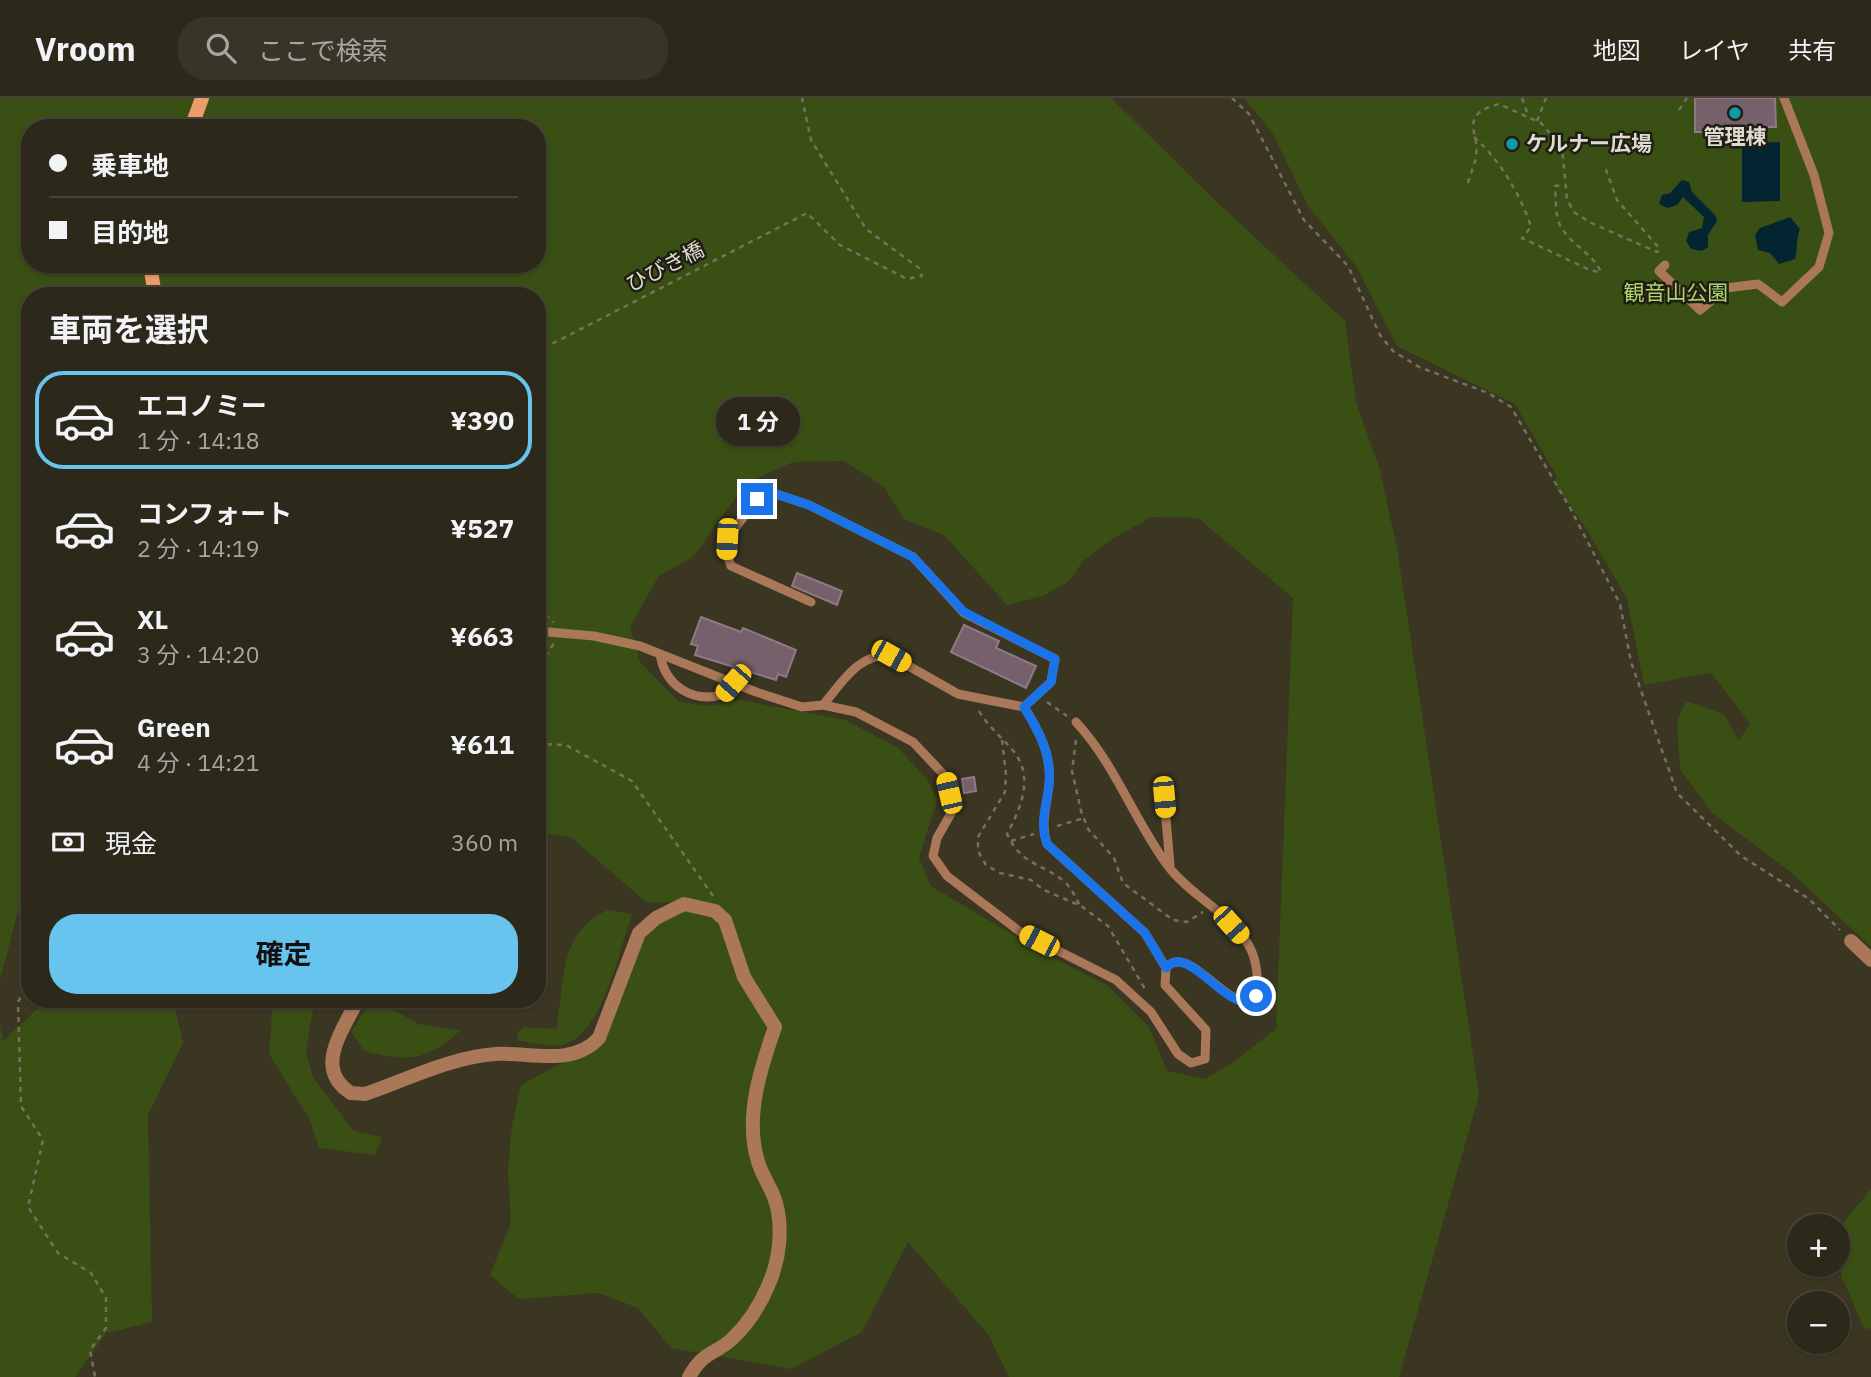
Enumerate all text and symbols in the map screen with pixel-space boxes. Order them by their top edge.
search box [178,17,668,80]
text: Vroom [35,27,136,70]
icon: search [202,29,240,67]
text: ここで検索 [258,33,388,67]
text: 地図 [1593,34,1641,66]
text: レイヤ [1679,34,1750,66]
text: 共有 [1788,34,1836,66]
marker: 管理棟 [1727,105,1743,121]
place label: 管理棟 [1704,122,1767,150]
place label: ケルナー広場 [1526,129,1652,157]
marker: ケルナー広場 [1504,136,1520,152]
text: 乗車地 [91,148,169,182]
text: 目的地 [91,215,169,249]
street label: ひびき橋 [621,235,708,298]
park label: 観音山公園 [1624,278,1729,306]
text: 車両を選択 [49,308,209,350]
text: エコノミー [137,388,267,422]
icon: car [53,389,116,452]
callout: 1 分 [715,398,799,446]
text: ¥390 [450,403,514,437]
text: 1 分 [737,406,779,436]
text: 1 分 · 14:18 [137,425,260,455]
route end [741,483,773,515]
text: コンフォート [137,496,292,530]
icon: car [53,497,116,560]
text: ¥527 [450,511,514,545]
car [716,517,739,561]
text: 2 分 · 14:19 [137,533,260,563]
text: XL [137,602,168,636]
icon: car [53,605,116,668]
text: ¥663 [450,619,514,653]
car [868,637,915,675]
text: 3 分 · 14:20 [137,639,260,669]
car [712,660,755,706]
text: Green [137,710,211,744]
icon: car [53,713,116,776]
text: ¥611 [450,727,514,761]
text: 4 分 · 14:21 [137,747,260,777]
car [935,770,964,816]
car [1152,775,1177,819]
icon: cash [49,823,87,861]
text: 現金 [105,826,157,860]
text: 360 m [451,827,518,857]
car [1210,902,1253,948]
button: 確定 [49,914,518,994]
car [1016,922,1063,960]
route start [1240,980,1272,1012]
map controls [1787,1214,1850,1354]
button: + [1787,1214,1850,1277]
button: − [1787,1291,1850,1354]

